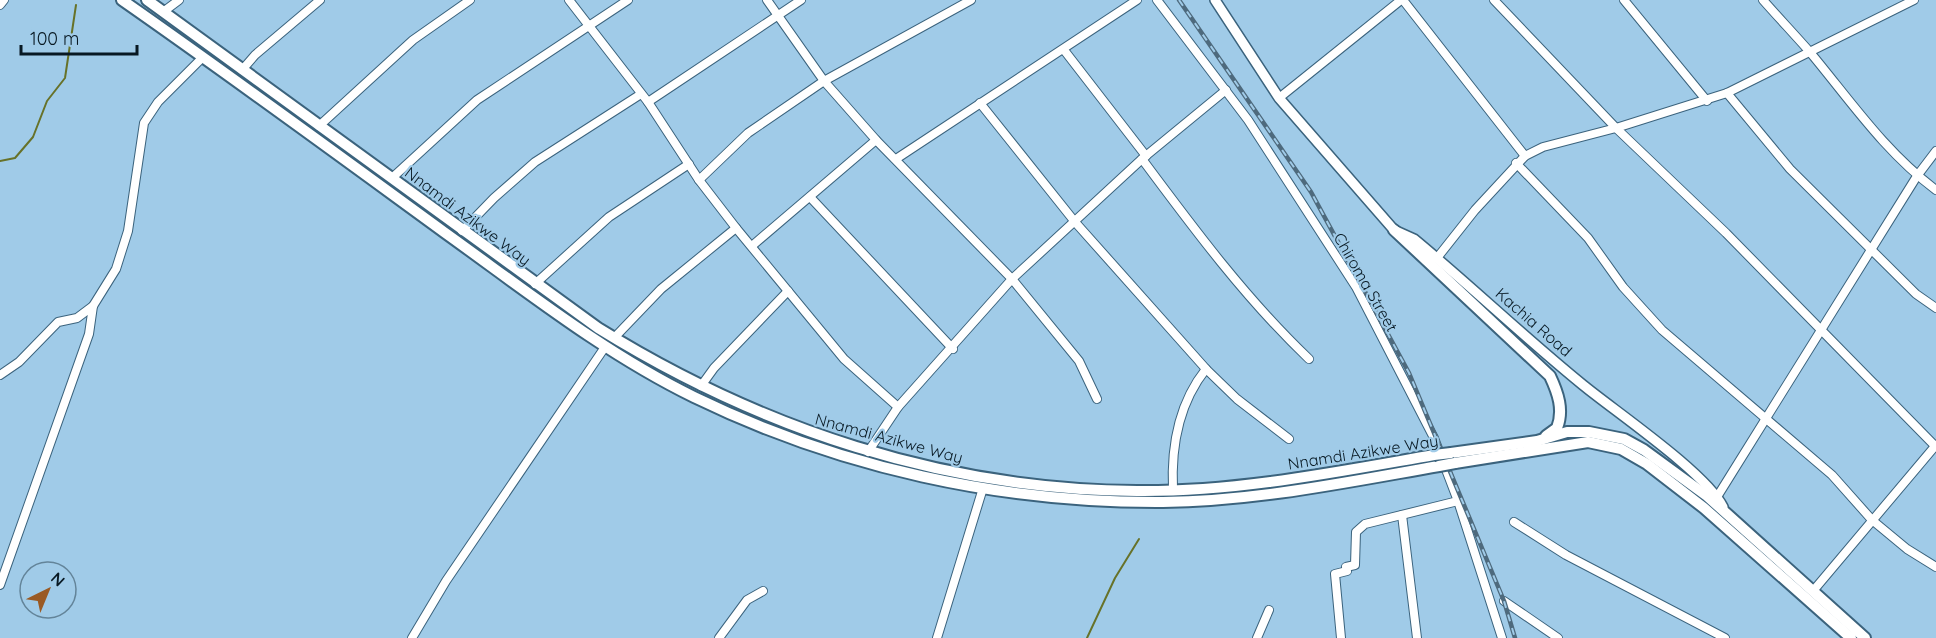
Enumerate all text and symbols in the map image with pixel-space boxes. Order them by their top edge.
scale bar [21,18,136,56]
text: 100 m [30,27,79,50]
street label: Nnamdi Azikwe Way [401,162,535,270]
street label: Chiroma Street [1330,229,1402,335]
street label: Kachia Road [1492,283,1576,361]
street label: Nnamdi Azikwe Way [813,409,965,467]
street label: Nnamdi Azikwe Way [1286,430,1440,474]
north arrow [18,560,78,620]
text: N [47,568,69,590]

